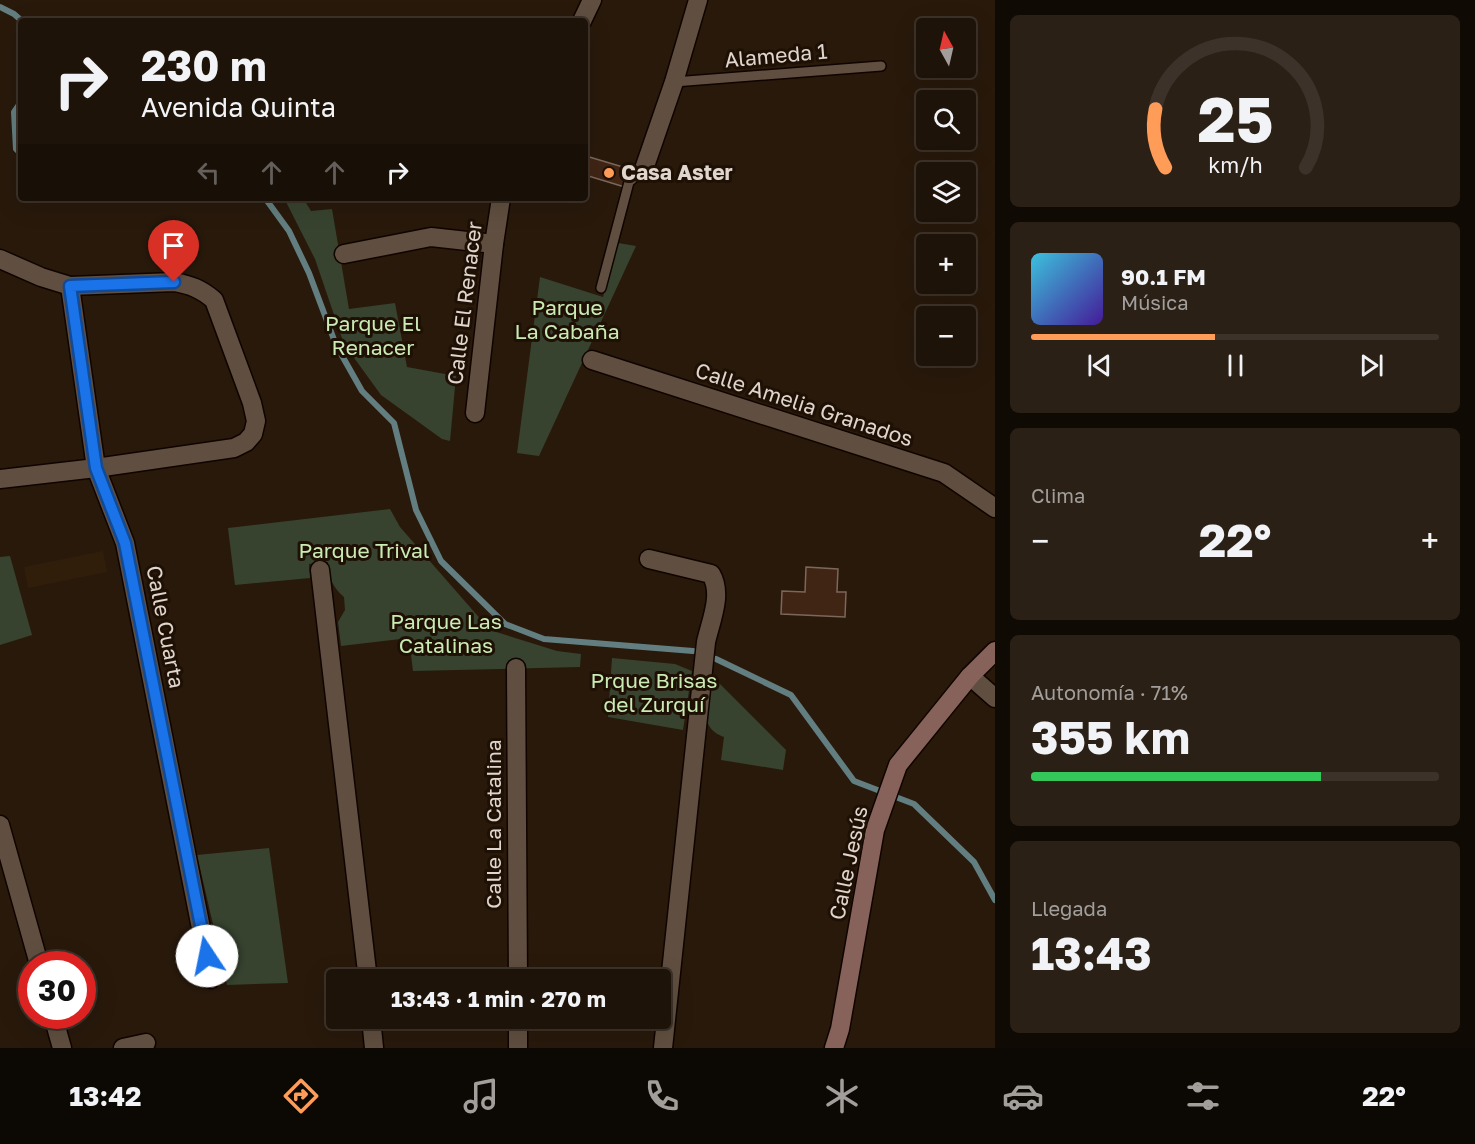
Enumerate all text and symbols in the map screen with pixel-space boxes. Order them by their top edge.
north arrow [916,18,976,78]
map controls [916,18,976,366]
street label: Alameda 1 [723,38,828,72]
text: 230 m [141,40,267,90]
icon: right [42,42,120,120]
text: 25 [1197,81,1273,156]
button: search [916,90,976,150]
text: Avenida Quinta [141,91,336,123]
text: km/h [1208,152,1262,178]
icon: left [192,156,225,189]
icon: ahead [255,156,288,189]
icon: ahead [318,156,351,189]
icon: right [381,156,414,189]
place label: Casa Aster [621,159,733,185]
button: layers [916,162,976,222]
marker: Casa Aster [602,166,616,180]
pin [148,220,199,282]
street label: Calle El Renacer [441,220,487,386]
icon: arrive [157,229,190,262]
button: + [916,234,976,294]
text: 90.1 FM [1121,263,1206,290]
text: Música [1121,290,1188,314]
park label: Parque La Cabaña [515,294,620,344]
button: − [916,306,976,366]
park label: Parque El Renacer [325,310,421,360]
icon: previous [1083,349,1116,382]
icon: pause [1219,349,1252,382]
icon: next [1355,349,1388,382]
street label: Calle Amelia Granados [692,357,916,452]
text: Clima [1031,483,1085,507]
text: 22° [1199,513,1271,567]
text: − [1031,521,1049,560]
text: + [1421,521,1439,560]
park label: Parque Trival [298,537,430,563]
street label: Calle Cuarta [141,563,191,690]
park label: Parque Las Catalinas [390,608,502,658]
park label: Prque Brisas del Zurquí [591,667,717,717]
text: Autonomía · 71% [1031,680,1188,704]
text: 355 km [1031,710,1190,764]
street label: Calle La Catalina [480,739,506,909]
street label: Calle Jesús [823,804,873,922]
text: Llegada [1031,896,1107,920]
position arrow [175,924,239,988]
text: 13:43 [1031,926,1152,980]
speed limit sign: 30 [18,951,96,1029]
text: 13:43 · 1 min · 270 m [391,985,606,1012]
icon: directions [280,1075,322,1117]
icon: music [460,1075,502,1117]
icon: phone [641,1075,683,1117]
icon: climate [821,1075,863,1117]
icon: car [1002,1075,1044,1117]
icon: filters [1182,1075,1224,1117]
text: 13:42 [69,1080,142,1112]
text: 22° [1362,1080,1406,1112]

